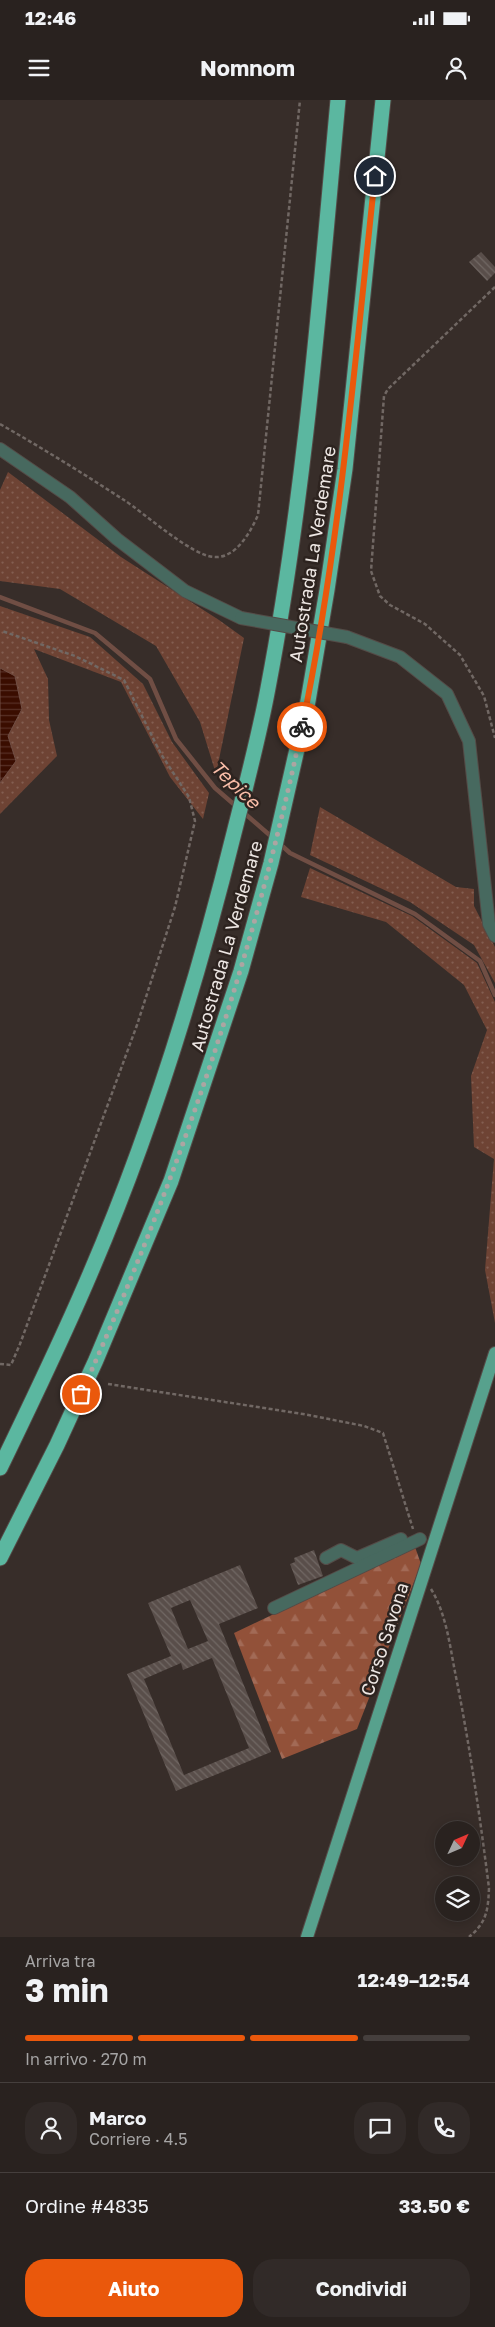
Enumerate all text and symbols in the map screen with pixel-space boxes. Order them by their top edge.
text: 12:46 [25,6,76,29]
icon: menu [25,54,53,82]
text: Nomnom [200,54,295,81]
icon: person [442,54,470,82]
pin [354,155,396,197]
icon: home [361,162,389,190]
street label: Autostrada La Verdemare [284,444,340,664]
courier [277,702,327,752]
icon: bike [288,713,316,741]
water label: Tepice [207,755,267,814]
street label: Autostrada La Verdemare [185,838,267,1054]
pin [60,1373,102,1415]
icon: bag [67,1380,95,1408]
street label: Corso Savona [355,1579,413,1699]
north arrow [435,1821,480,1866]
map controls [435,1821,480,1921]
button: layers [435,1876,480,1921]
text: Arriva tra [25,1951,96,1971]
text: 12:49–12:54 [358,1968,470,1991]
text: 3 min [25,1971,109,2009]
text: In arrivo · 270 m [25,2049,147,2069]
button: person [25,2102,77,2154]
button: chat [354,2102,406,2154]
button: phone [418,2102,470,2154]
text: Marco [89,2106,146,2129]
text: Corriere · 4.5 [89,2129,188,2149]
text: Ordine #4835 [25,2194,149,2217]
text: 33.50 € [399,2194,470,2217]
button: Aiuto [25,2259,243,2317]
button: Condividi [253,2259,470,2317]

